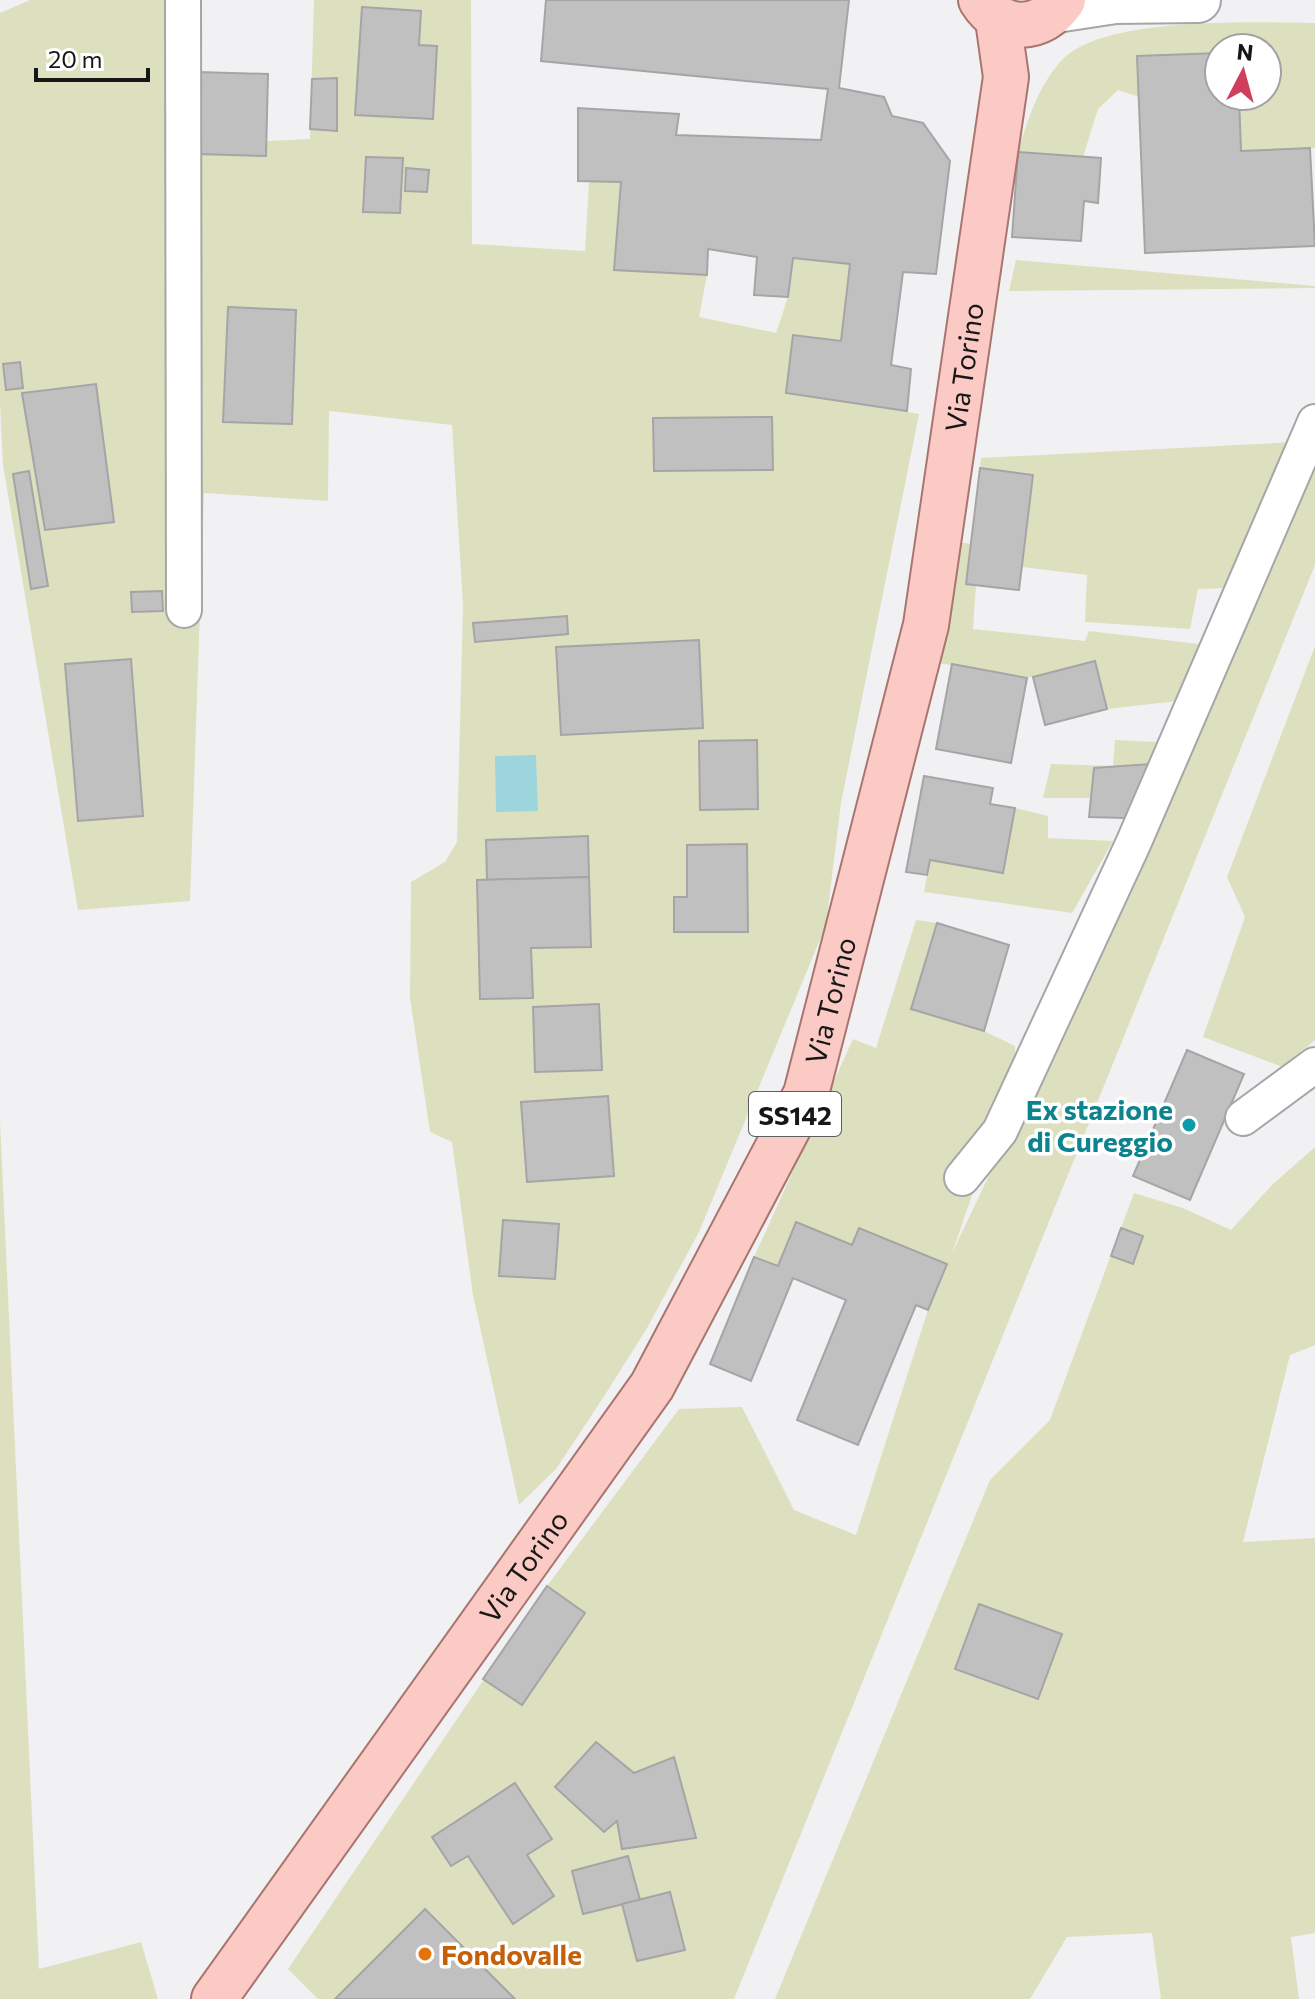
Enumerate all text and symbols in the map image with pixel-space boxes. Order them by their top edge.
scale bar [36,32,148,82]
north arrow [1203,32,1283,112]
text: N [1236,37,1255,66]
text: 20 m [48,44,102,73]
street label: Via Torino [937,301,990,434]
street label: Via Torino [797,933,863,1068]
road number: SS142 [749,1092,841,1136]
place label: Ex stazione di Cureggio [1026,1092,1173,1158]
marker: Ex stazione di Cureggio [1180,1116,1198,1134]
street label: Via Torino [472,1503,575,1629]
place label: Fondovalle [441,1937,582,1971]
marker: Fondovalle [416,1945,434,1963]

